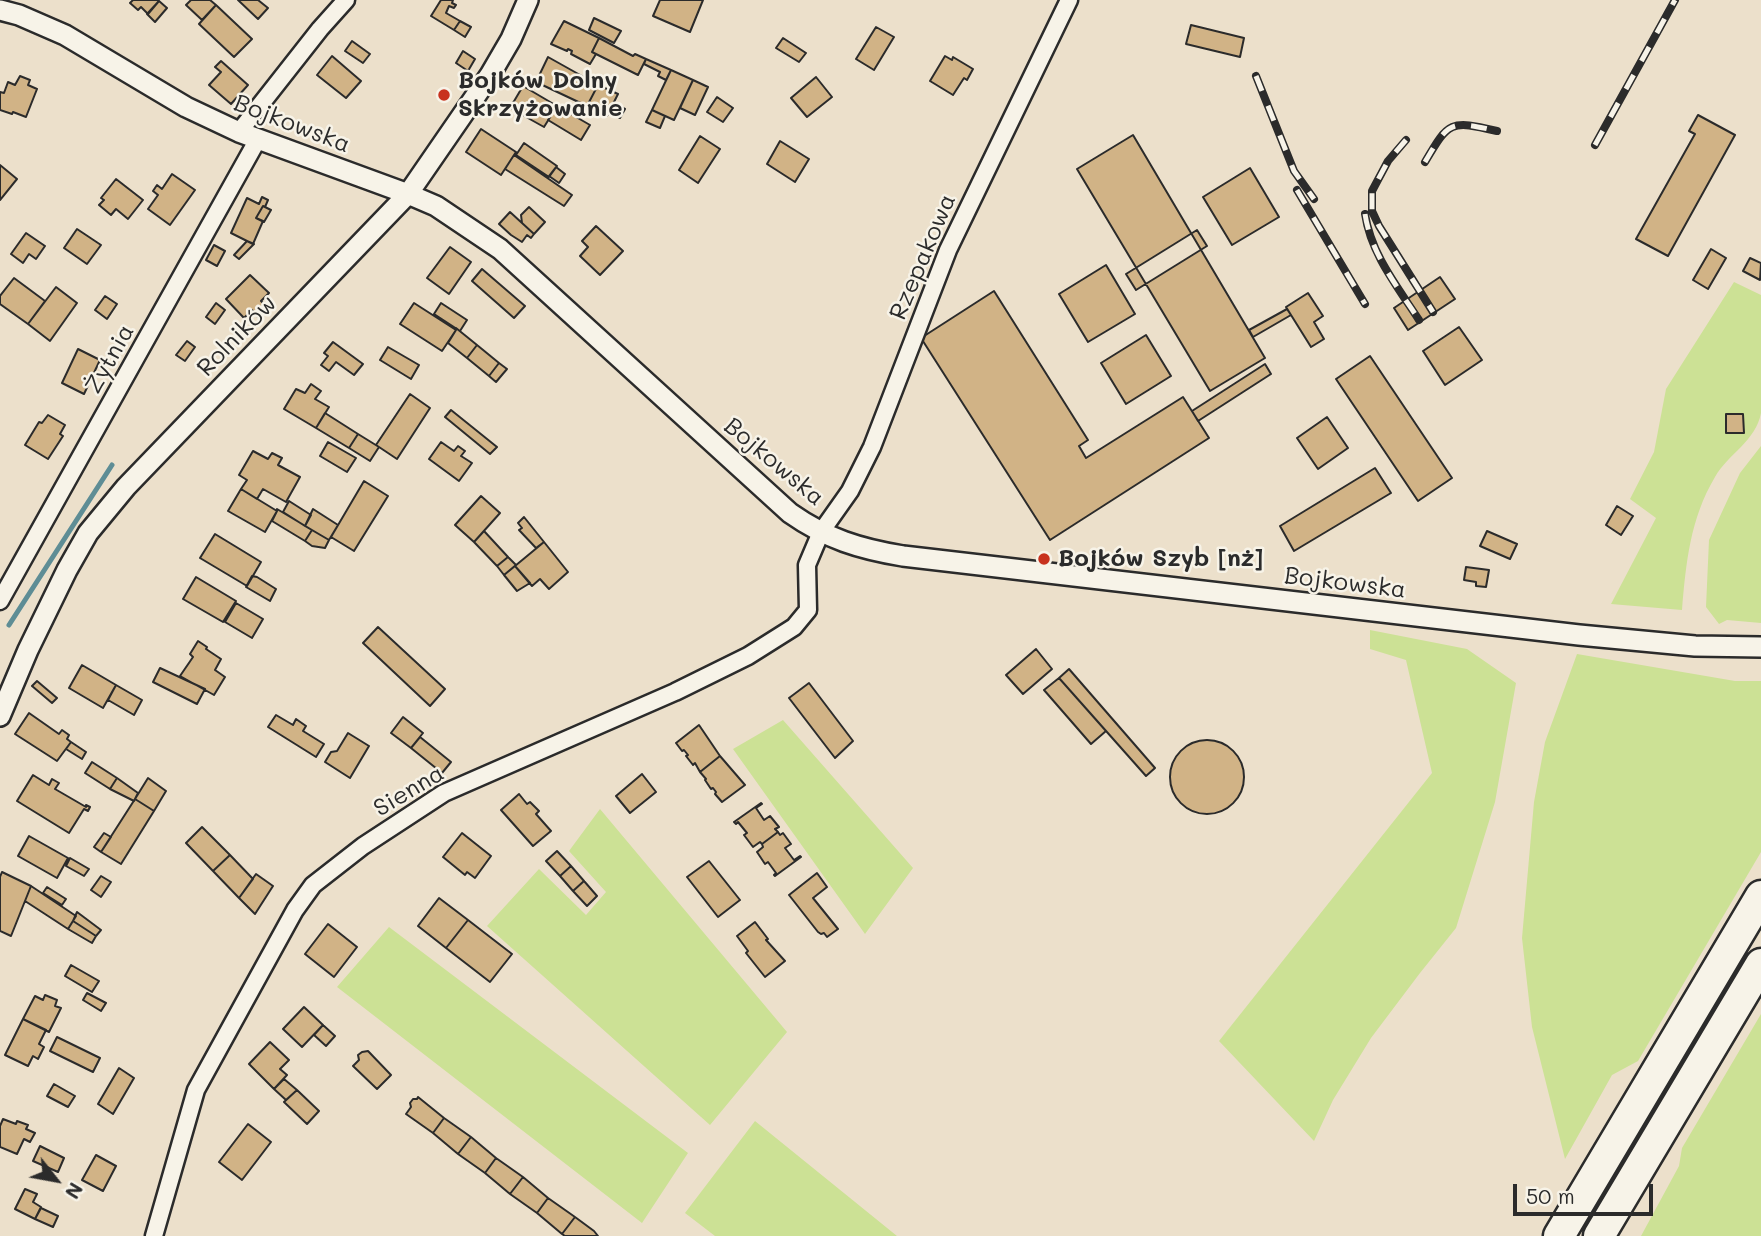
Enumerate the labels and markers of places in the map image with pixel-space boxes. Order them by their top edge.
place label: Bojków Dolny Skrzyżowanie [458,67,623,123]
marker: Bojków Dolny Skrzyżowanie [436,87,452,103]
place label: Bojków Szyb [nż] [1058,545,1263,573]
marker: Bojków Szyb [nż] [1036,551,1052,567]

